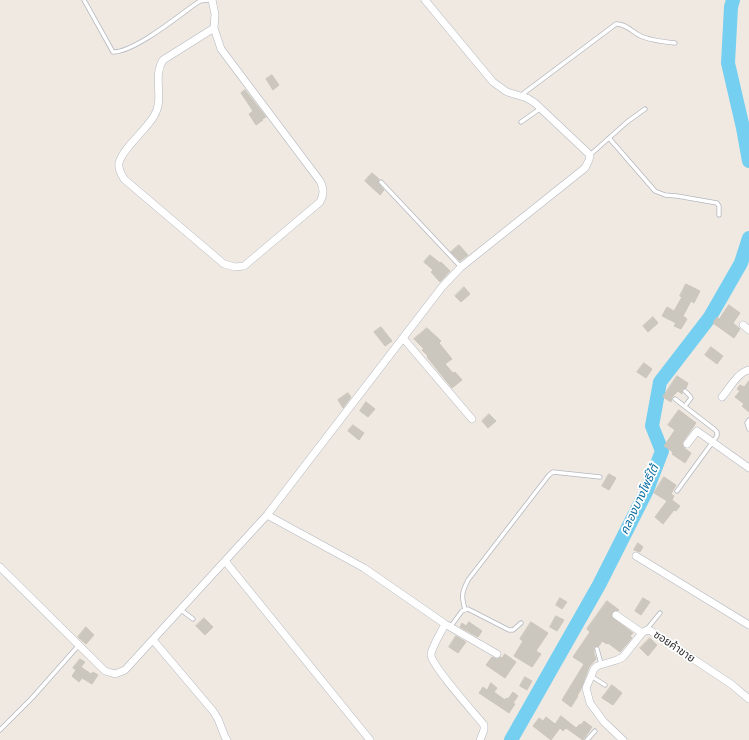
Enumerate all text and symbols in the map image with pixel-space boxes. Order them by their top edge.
water label: คลองบางโพธิ์ใต้ [618,463,662,537]
street label: ซอยค้าขาย [651,628,697,666]

